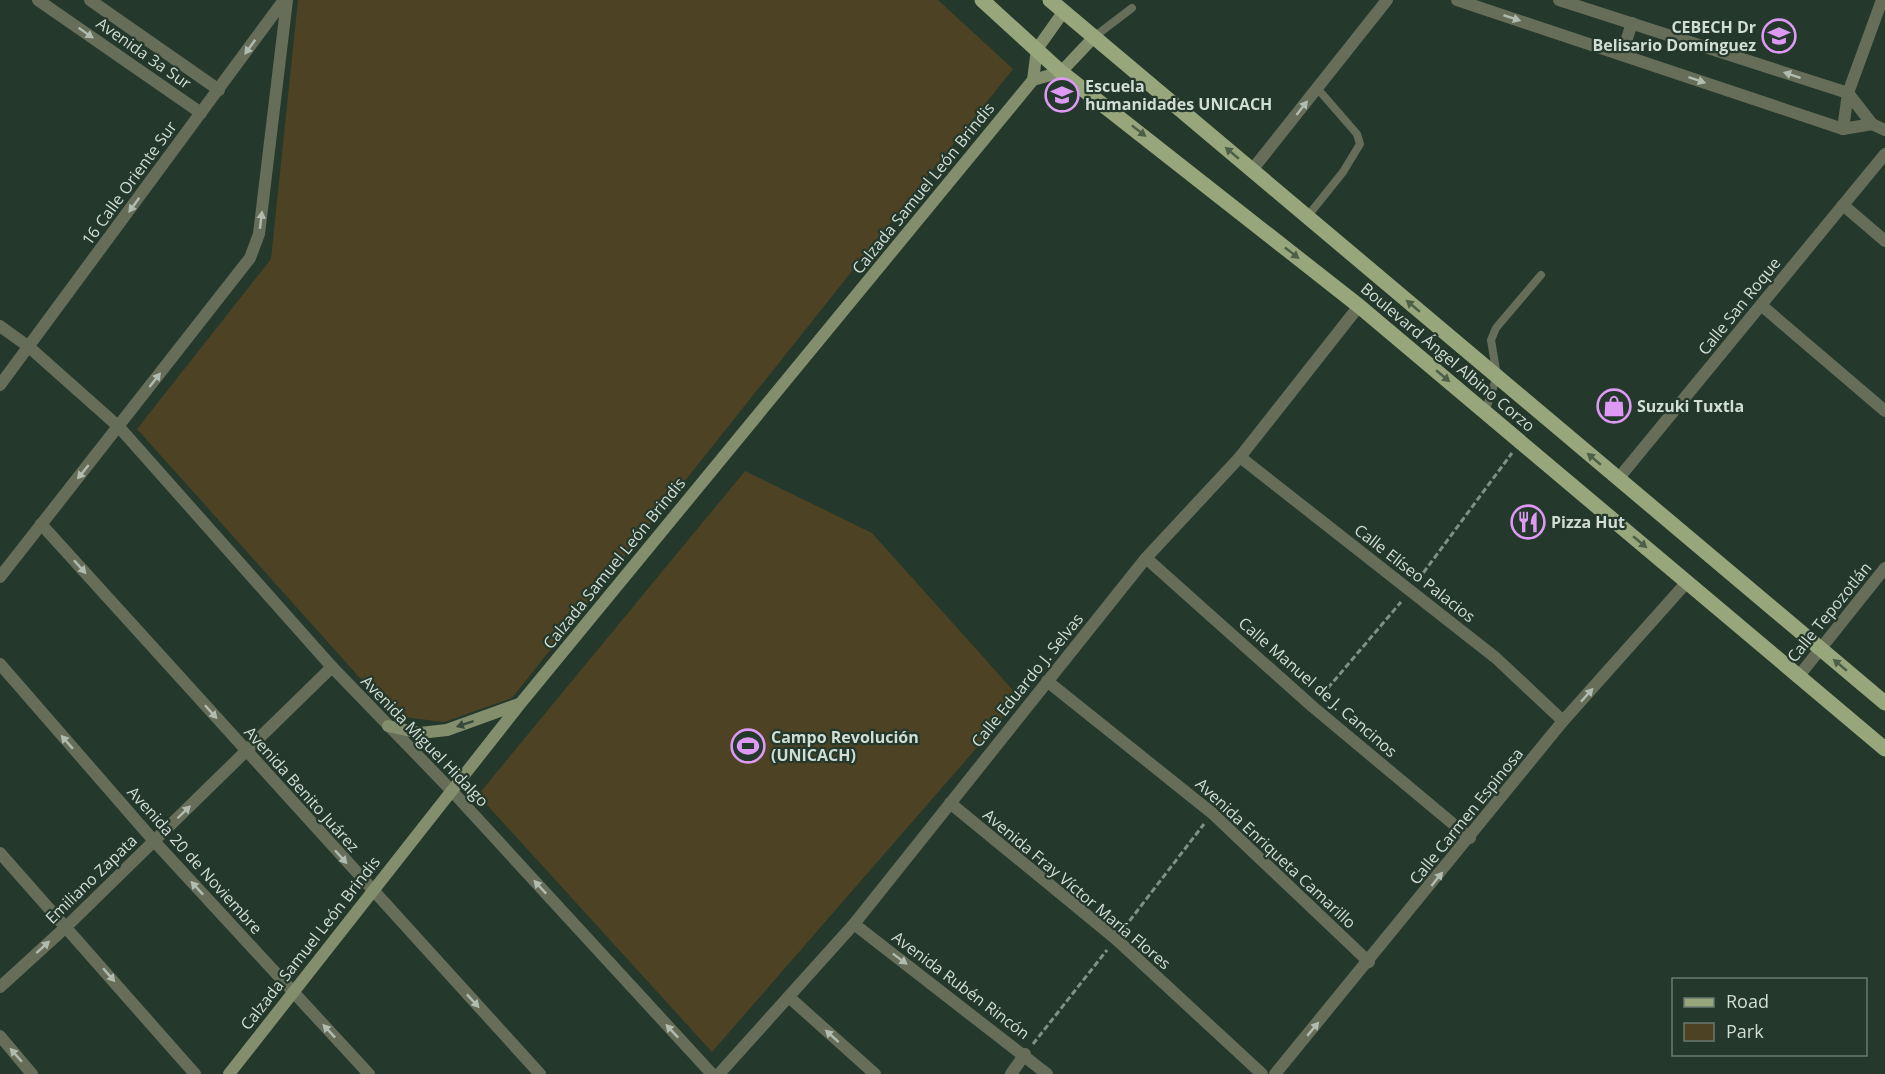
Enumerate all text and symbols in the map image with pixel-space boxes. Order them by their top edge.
street label: Avenida 3a Sur [92,12,196,94]
one-way arrow [1503,14,1521,24]
place label: CEBECH Dr Belisario Domínguez [1593,16,1756,56]
school or university icon: CEBECH Dr Belisario Domínguez [1761,18,1797,54]
one-way arrow [78,27,94,39]
one-way arrow [244,39,256,55]
one-way arrow [1783,70,1801,80]
place label: Escuela humanidades UNICACH [1085,75,1272,115]
one-way arrow [1688,75,1706,85]
school or university icon: Escuela humanidades UNICACH [1044,77,1080,113]
street label: Calzada Samuel León Brindis [847,98,999,278]
one-way arrow [1295,100,1308,116]
street label: 16 Calle Oriente Sur [76,116,182,250]
one-way arrow [1132,125,1147,137]
one-way arrow [1225,147,1240,160]
one-way arrow [129,197,141,212]
one-way arrow [256,210,266,229]
one-way arrow [1284,246,1300,259]
street label: Calle San Roque [1693,252,1785,360]
street label: Boulevard Ángel Albino Corzo [1356,278,1540,436]
one-way arrow [1406,300,1421,313]
one-way arrow [1435,370,1451,383]
one-way arrow [149,373,161,388]
shop icon: Suzuki Tuxtla [1596,388,1632,424]
place label: Suzuki Tuxtla [1637,395,1744,417]
one-way arrow [1587,453,1602,466]
one-way arrow [76,464,89,480]
street label: Calzada Samuel León Brindis [538,473,690,653]
restaurant icon: Pizza Hut [1510,504,1546,540]
place label: Pizza Hut [1551,511,1625,533]
street label: Calle Elíseo Palacios [1350,519,1480,627]
one-way arrow [1632,536,1648,549]
street label: Calle Tepozotlán [1782,557,1876,667]
one-way arrow [73,560,87,575]
street label: Calle Eduardo J. Selvas [966,608,1088,752]
street label: Calle Manuel de J. Cancinos [1234,612,1402,762]
one-way arrow [1832,659,1848,672]
street label: Avenida Miguel Hidalgo [356,671,494,811]
one-way arrow [1580,688,1593,703]
one-way arrow [204,705,218,720]
one-way arrow [456,720,474,729]
street label: Avenida Benito Juárez [239,721,365,857]
place label: Campo Revolución (UNICACH) [771,726,919,766]
sports icon: Campo Revolución (UNICACH) [730,728,766,764]
one-way arrow [61,734,74,750]
street label: Calle Carmen Espinosa [1404,743,1528,889]
street label: Avenida Enriqueta Camarillo [1191,773,1361,933]
street label: Avenida 20 de Noviembre [123,781,267,939]
street label: Avenida Fray Víctor María Flores [978,804,1176,974]
one-way arrow [176,805,191,819]
street label: Emiliano Zapata [40,830,142,928]
one-way arrow [334,850,348,865]
street label: Calzada Samuel León Brindis [235,852,385,1034]
one-way arrow [1430,872,1443,887]
one-way arrow [190,880,204,895]
one-way arrow [533,880,547,895]
street label: Avenida Rubén Rincón [888,926,1034,1044]
one-way arrow [35,941,50,954]
one-way arrow [893,953,908,965]
one-way arrow [102,967,115,982]
legend [1672,978,1867,1056]
text: Road [1726,989,1769,1013]
one-way arrow [466,994,480,1009]
text: Park [1726,1019,1764,1043]
one-way arrow [1306,1022,1319,1037]
one-way arrow [323,1024,336,1039]
one-way arrow [666,1024,679,1039]
one-way arrow [825,1029,840,1043]
one-way arrow [10,1048,23,1063]

